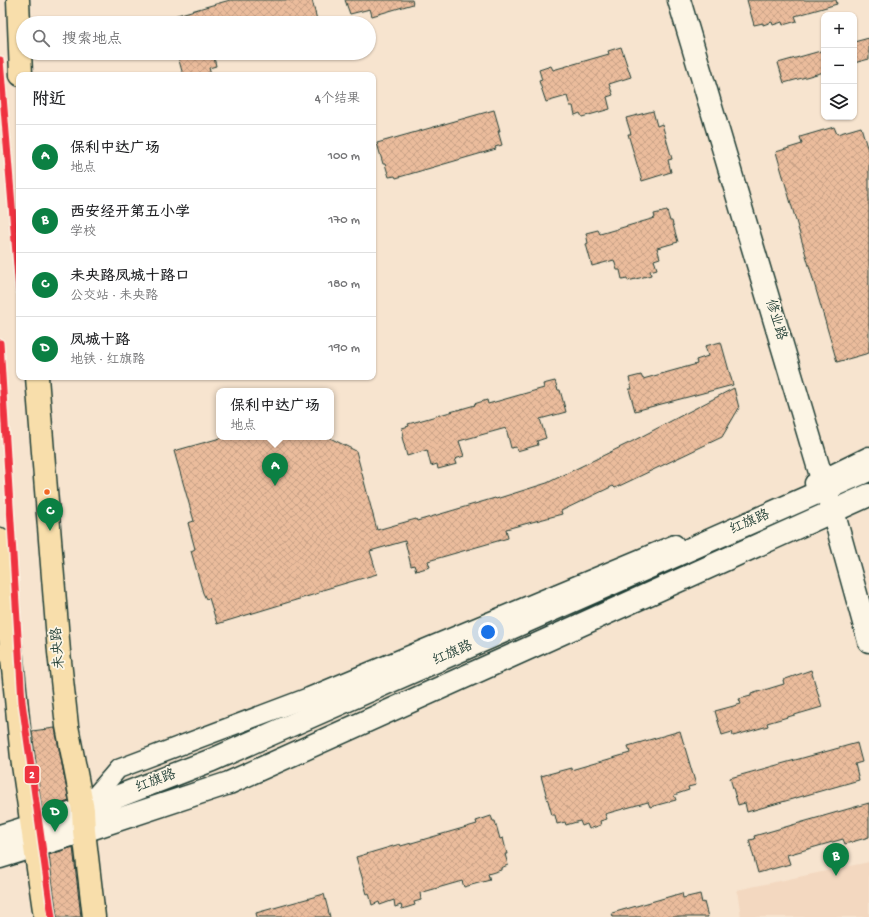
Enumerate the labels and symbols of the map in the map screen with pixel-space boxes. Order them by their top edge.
street label: 修业路 [761,297,790,343]
pin: A [262,453,288,486]
unlabelled marker [42,487,52,497]
pin: C [37,498,63,531]
street label: 红旗路 [727,506,773,539]
your location [478,622,498,642]
street label: 未央路 [48,626,69,670]
street label: 红旗路 [430,637,476,670]
line badge: 2 [24,765,40,784]
street label: 红旗路 [133,766,179,797]
text: 2 [29,770,35,782]
pin: D [42,799,68,832]
pin: B [823,843,849,876]

